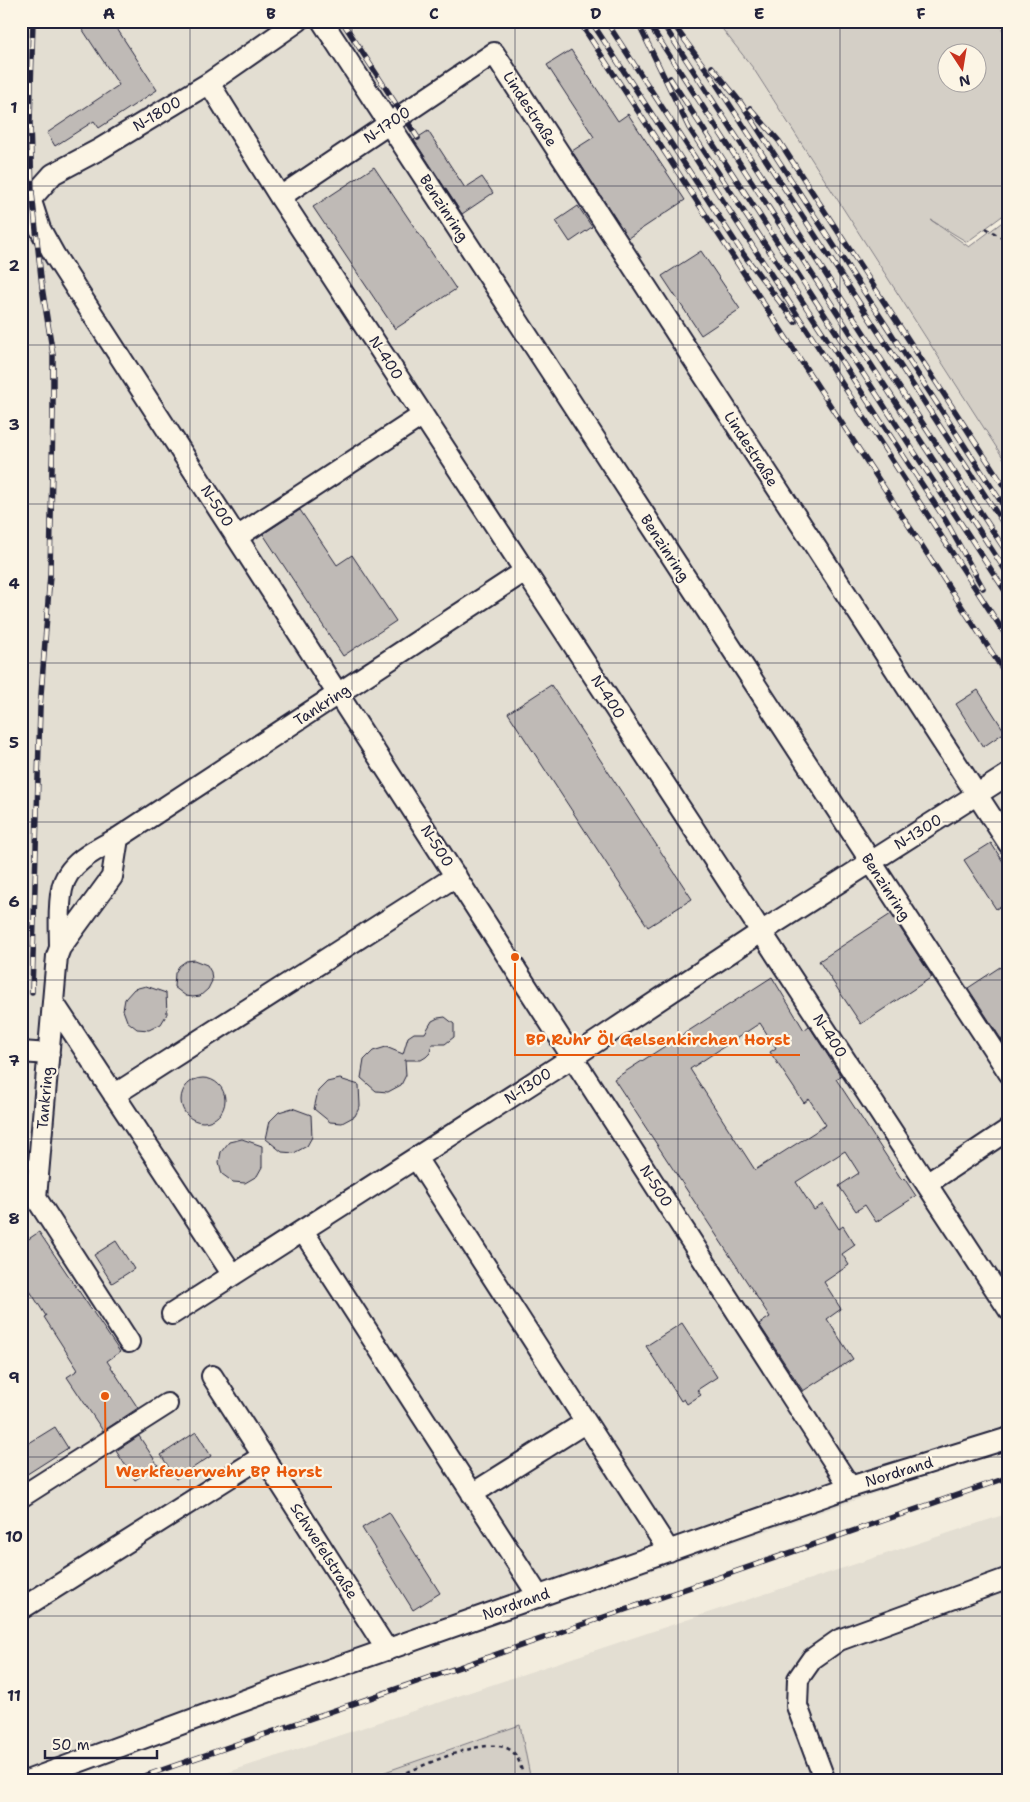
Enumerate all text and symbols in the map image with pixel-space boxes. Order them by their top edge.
text: A [103,3,115,24]
text: B [266,3,276,24]
text: C [429,3,439,24]
text: D [590,3,602,24]
text: E [754,3,764,24]
text: F [916,3,926,24]
north arrow [938,42,988,92]
street label: Lindestraße [498,68,562,150]
text: N [957,71,972,91]
street label: N-1800 [129,92,185,136]
text: 1 [10,97,18,118]
street label: N-1700 [360,102,414,148]
street label: Benzinring [415,170,473,246]
text: 2 [8,255,20,276]
street label: N-400 [364,332,408,384]
street label: Lindestraße [719,408,783,490]
text: 3 [8,414,20,435]
street label: N-500 [196,481,238,531]
street label: Benzinring [636,510,694,586]
text: 4 [8,573,20,594]
street label: N-400 [586,671,630,723]
street label: Tankring [290,679,354,731]
text: 5 [9,732,19,753]
street label: N-1300 [890,809,946,855]
street label: N-500 [416,821,458,871]
street label: Benzinring [857,849,915,925]
text: 6 [8,891,20,912]
street label: N-400 [808,1010,852,1062]
callout: BP Ruhr Öl Gelsenkirchen Horst [515,1024,800,1055]
text: BP Ruhr Öl Gelsenkirchen Horst [526,1029,791,1050]
text: 7 [8,1050,20,1071]
street label: N-1300 [500,1063,556,1109]
street label: Tankring [32,1066,58,1130]
street label: N-500 [635,1161,677,1211]
text: 8 [8,1208,20,1229]
text: 9 [8,1367,20,1388]
street label: Nordrand [863,1452,936,1492]
callout: Werkfeuerwehr BP Horst [106,1456,332,1487]
text: Werkfeuerwehr BP Horst [116,1461,323,1482]
street label: Schwefelstraße [285,1499,363,1603]
text: 10 [5,1526,23,1547]
street label: Nordrand [480,1583,553,1625]
text: 11 [7,1685,21,1706]
scale bar [45,1727,158,1759]
text: 50 m [52,1735,90,1755]

